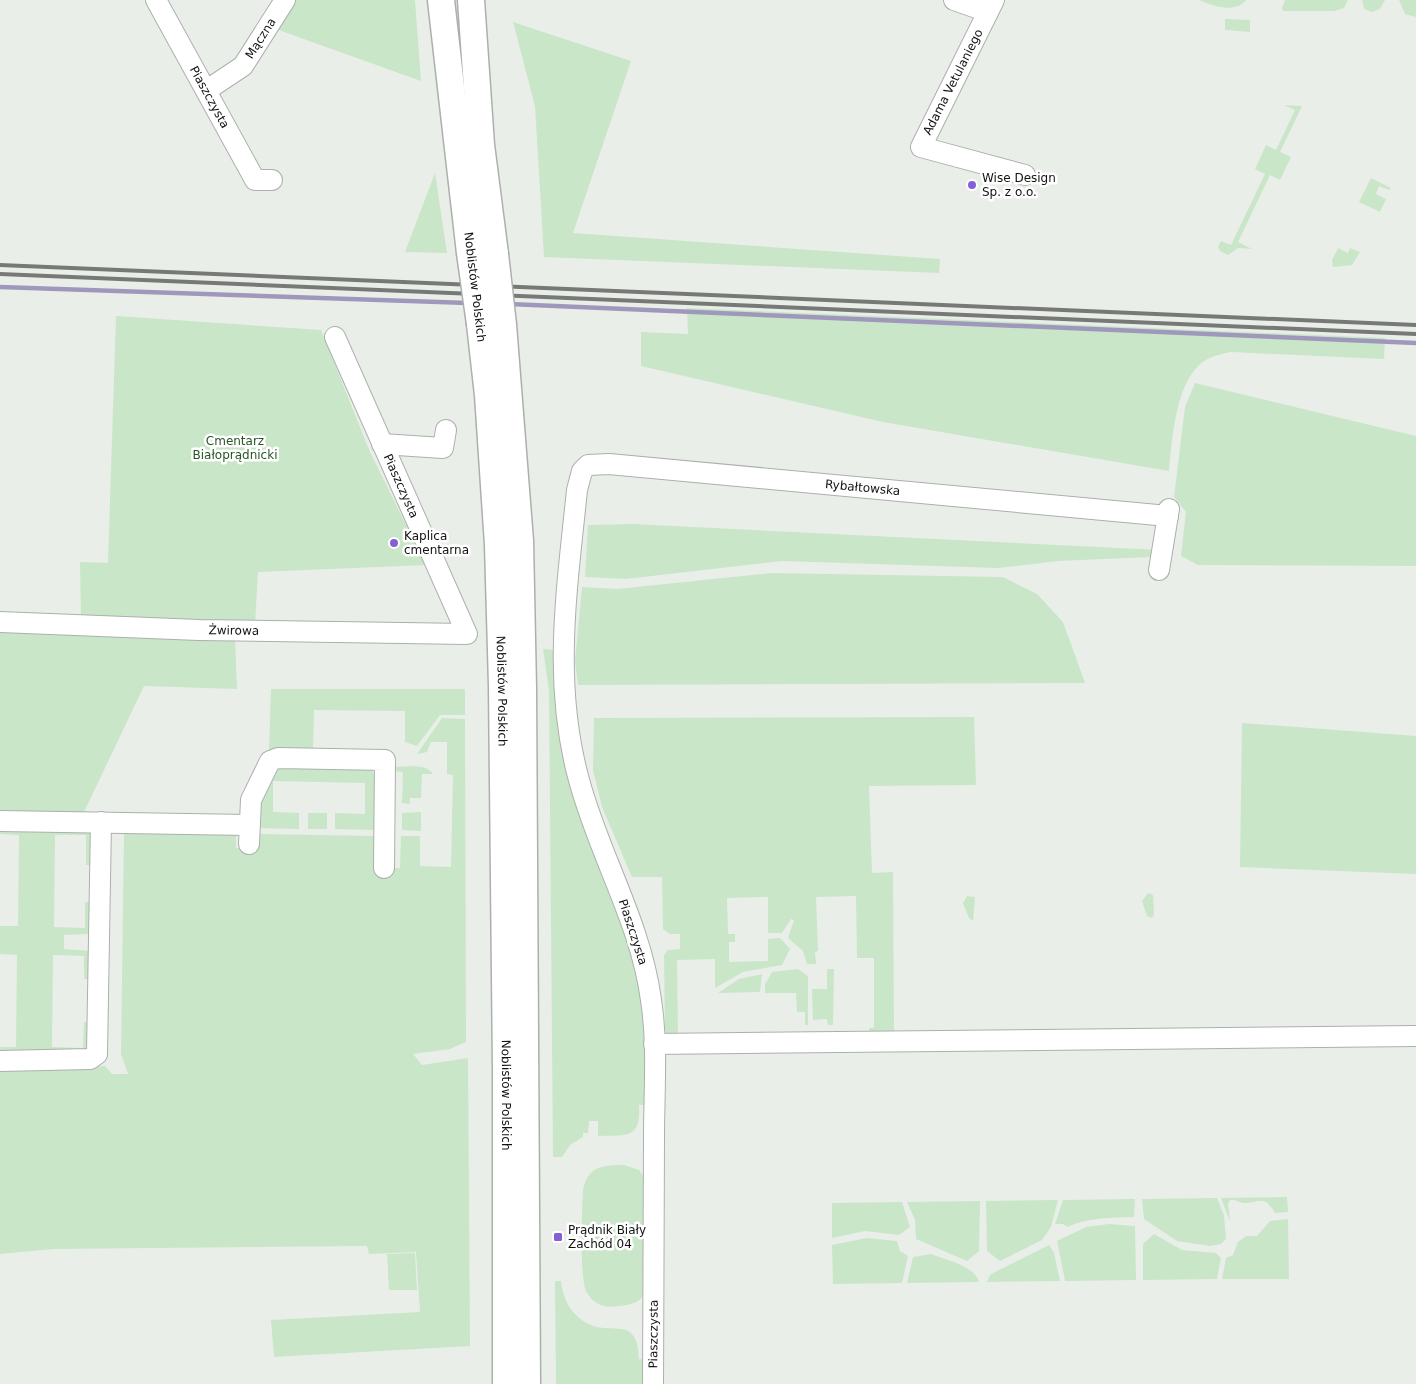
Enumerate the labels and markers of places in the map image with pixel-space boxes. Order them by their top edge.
place label: Wise Design Sp. z o.o. [982,171,1056,199]
marker: Wise Design Sp. z o.o. [966,179,978,191]
place label: Kaplica cmentarna [404,529,469,557]
marker: Kaplica cmentarna [388,537,400,549]
place label: Prądnik Biały Zachód 04 [568,1223,646,1251]
marker: Prądnik Biały Zachód 04 [552,1231,564,1243]

